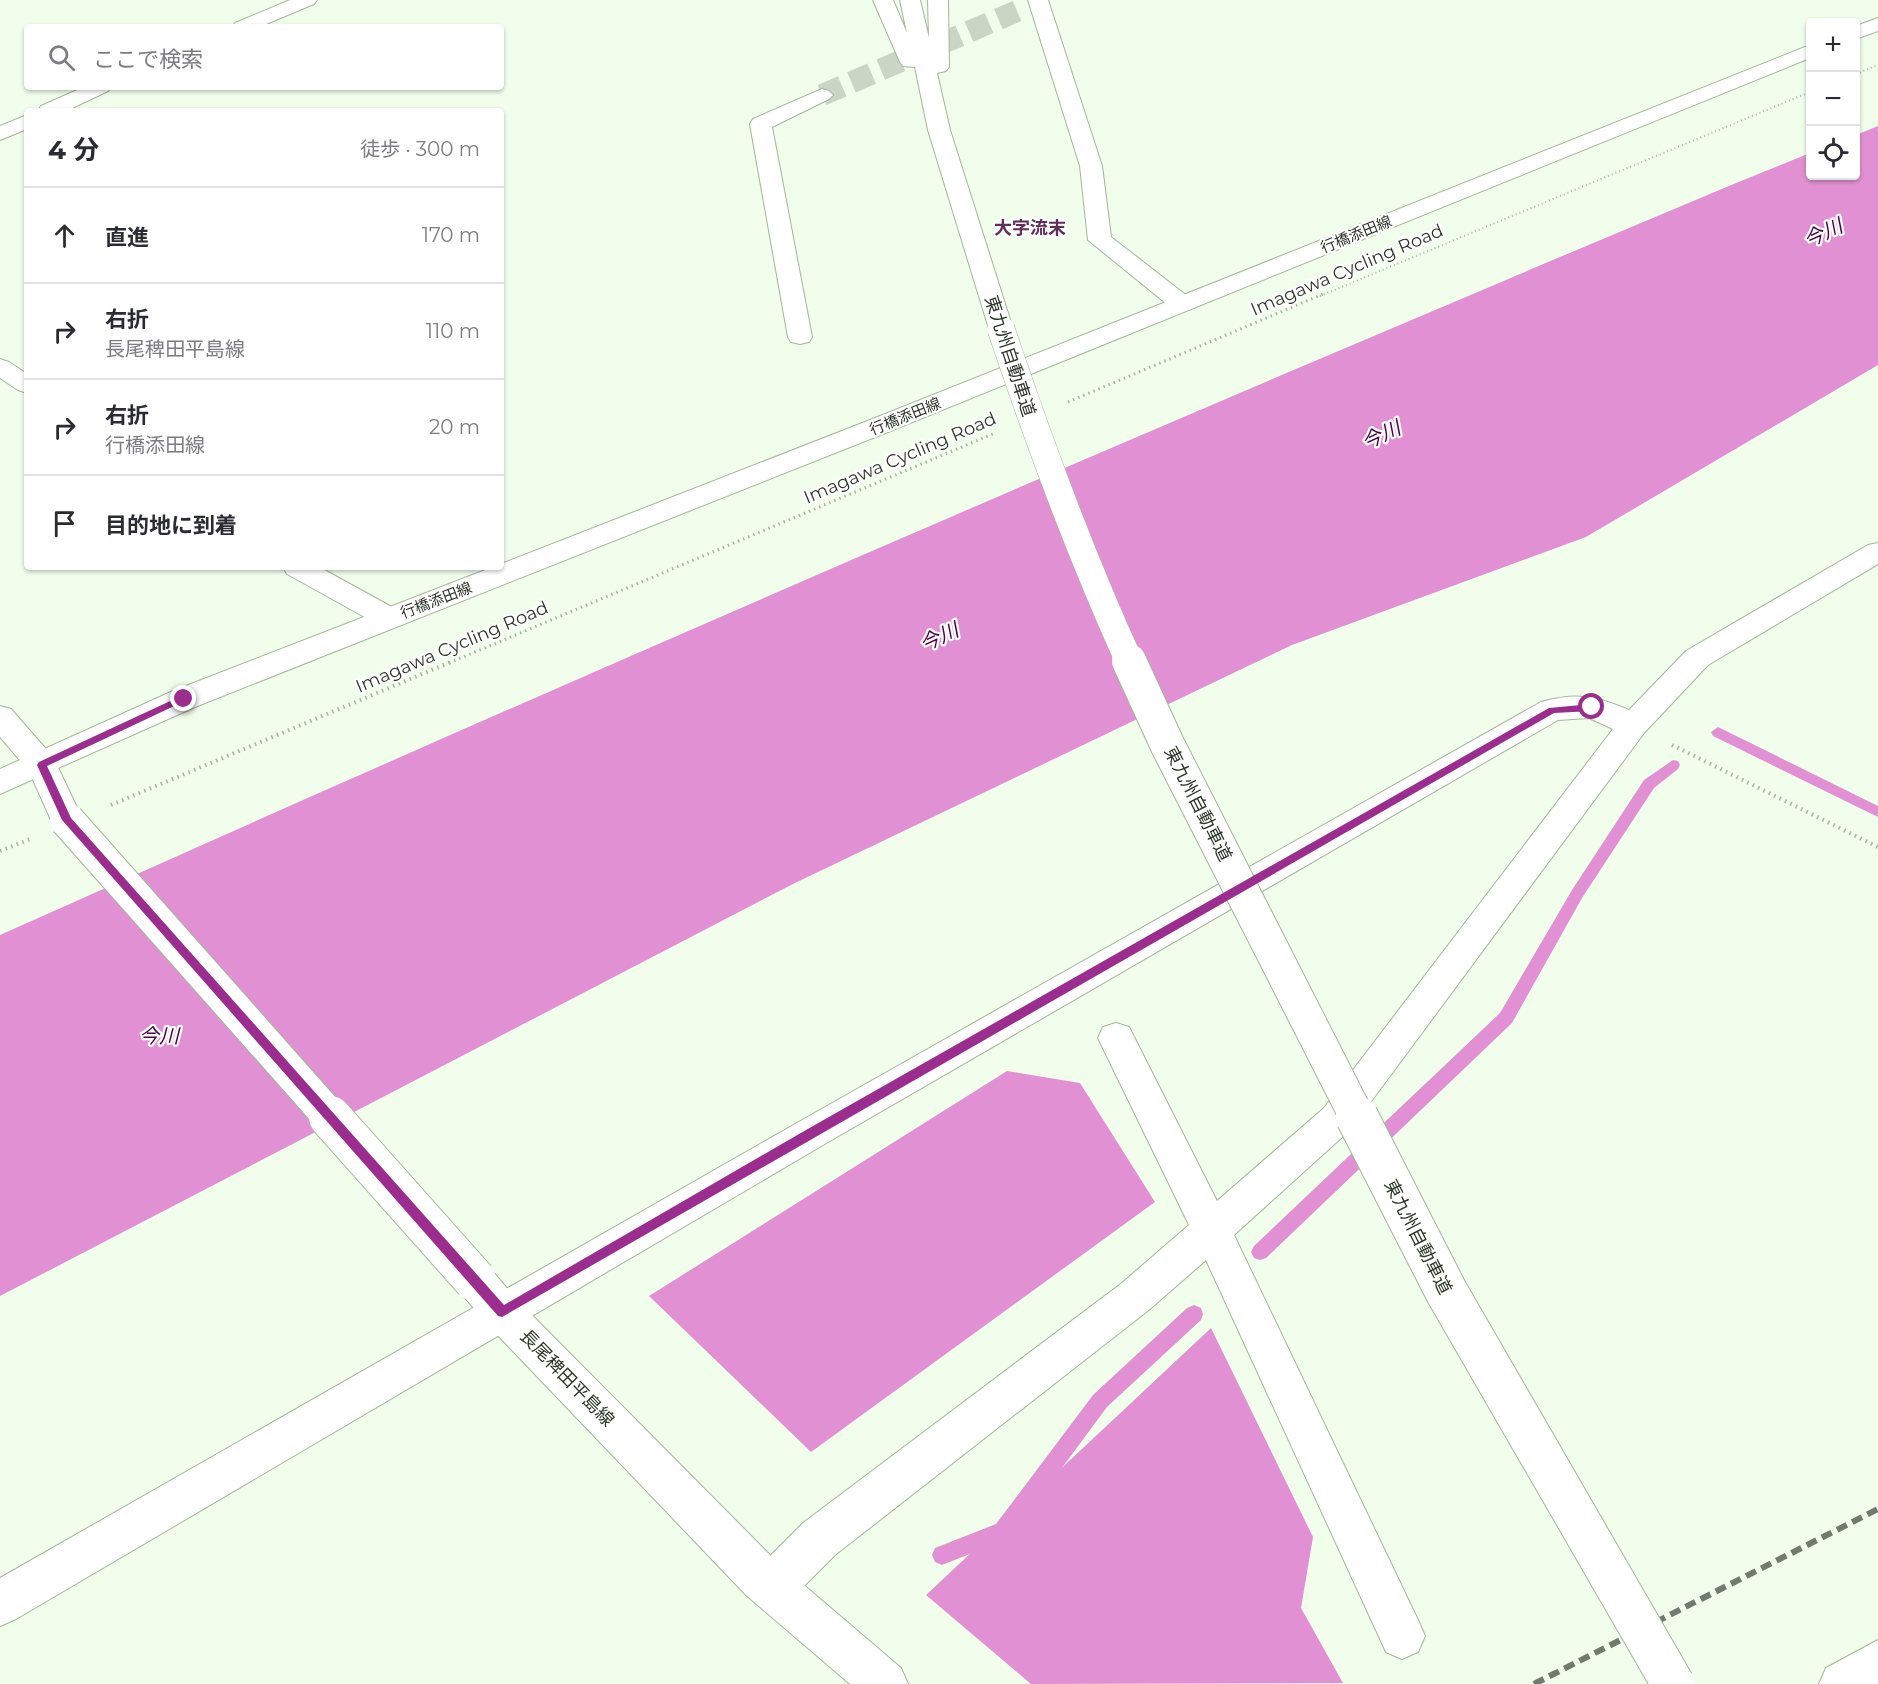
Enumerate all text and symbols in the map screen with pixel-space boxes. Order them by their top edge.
map controls [1806,18,1860,180]
button: + [1806,18,1860,72]
search box [24,24,504,90]
icon: search [45,41,78,74]
text: ここで検索 [93,46,203,73]
button: − [1806,72,1860,126]
button: locate [1806,126,1860,180]
text: 4 分 [48,134,99,166]
text: 徒歩 · 300 m [360,137,480,161]
street label: 行橋添田線 [1318,211,1394,257]
water label: 今川 [1800,213,1848,252]
district label: 大字流末 [994,217,1066,239]
icon: ahead [48,219,81,252]
street label: Imagawa Cycling Road [1247,219,1447,321]
text: 170 m [422,223,480,247]
text: 直進 [105,224,149,251]
street label: 東九州自動車道 [980,293,1040,419]
text: 右折 [105,306,149,333]
icon: right [48,315,81,348]
text: 110 m [426,319,480,343]
text: 長尾稗田平島線 [105,337,245,361]
street label: 行橋添田線 [867,393,943,439]
text: 右折 [105,402,149,429]
street label: Imagawa Cycling Road [800,407,1000,509]
icon: right [48,411,81,444]
text: 20 m [429,415,480,439]
water label: 今川 [1358,415,1406,454]
text: 行橋添田線 [105,433,205,457]
icon: arrive [48,507,81,540]
text: 目的地に到着 [105,512,237,539]
street label: 行橋添田線 [398,578,474,622]
street label: Imagawa Cycling Road [352,596,552,698]
water label: 今川 [916,617,964,656]
route end [170,685,196,711]
route start [1578,693,1604,719]
street label: 東九州自動車道 [1160,743,1236,865]
water label: 今川 [139,1024,181,1048]
street label: 東九州自動車道 [1380,1176,1456,1298]
street label: 長尾稗田平島線 [515,1325,619,1431]

